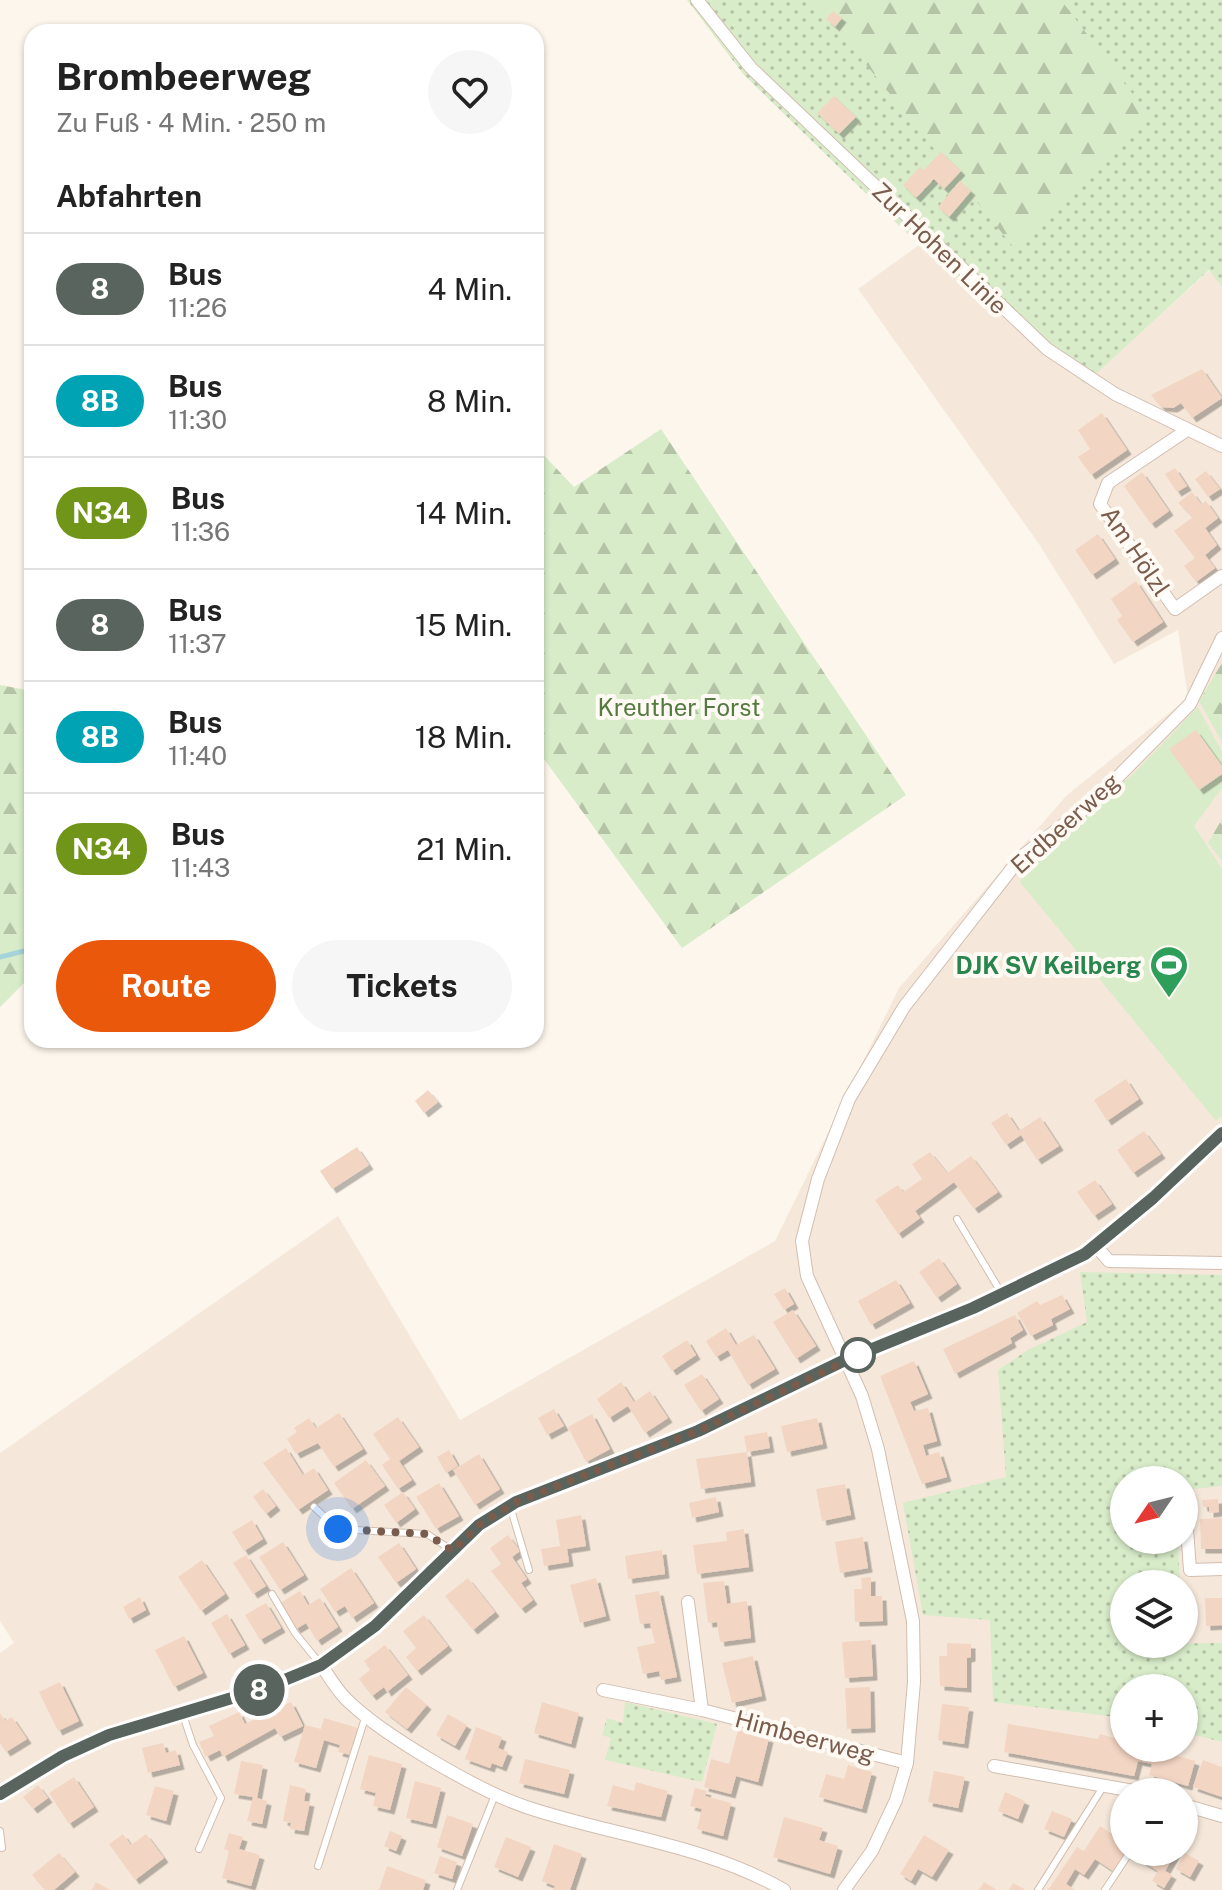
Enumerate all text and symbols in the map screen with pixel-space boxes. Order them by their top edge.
button: heart [428,50,512,134]
text: Brombeerweg [56,54,311,99]
text: Zu Fuß · 4 Min. · 250 m [56,107,326,138]
street label: Zur Hohen Linie [867,177,1013,319]
text: Abfahrten [56,178,202,214]
text: Bus [168,256,222,292]
text: 4 Min. [428,271,512,307]
text: 8 [91,272,109,305]
text: 11:26 [168,292,227,323]
text: Bus [168,368,222,404]
text: 8 Min. [427,383,512,419]
text: 8B [81,384,119,417]
text: 11:30 [168,404,227,435]
text: Bus [171,480,225,516]
text: 14 Min. [415,495,512,531]
text: N34 [72,496,131,529]
street label: Am Hölzl [1096,501,1176,601]
text: 11:36 [171,516,230,547]
text: Bus [168,592,222,628]
text: 15 Min. [415,607,512,643]
text: 8 [91,608,109,641]
text: 11:37 [168,628,227,659]
park label: Kreuther Forst [597,693,761,721]
text: Bus [168,704,222,740]
text: 18 Min. [415,719,512,755]
text: 8B [81,720,119,753]
text: 11:40 [168,740,227,771]
street label: Erdbeerweg [1005,767,1125,879]
text: Bus [171,816,225,852]
text: 21 Min. [416,831,512,867]
text: N34 [72,832,131,865]
text: 11:43 [171,852,230,883]
button: Route [56,940,276,1032]
button: Tickets [292,940,512,1032]
sports icon: DJK SV Keilberg [1148,944,1190,999]
place label: DJK SV Keilberg [955,951,1141,979]
unlabelled marker [841,1338,875,1372]
north arrow [1110,1466,1198,1554]
map controls [1110,1466,1198,1866]
your location [318,1509,358,1549]
button: layers [1110,1570,1198,1658]
line badge: 8 [233,1664,285,1716]
text: 8 [250,1673,268,1706]
button: + [1110,1674,1198,1762]
street label: Himbeerweg [732,1704,878,1768]
button: − [1110,1778,1198,1866]

